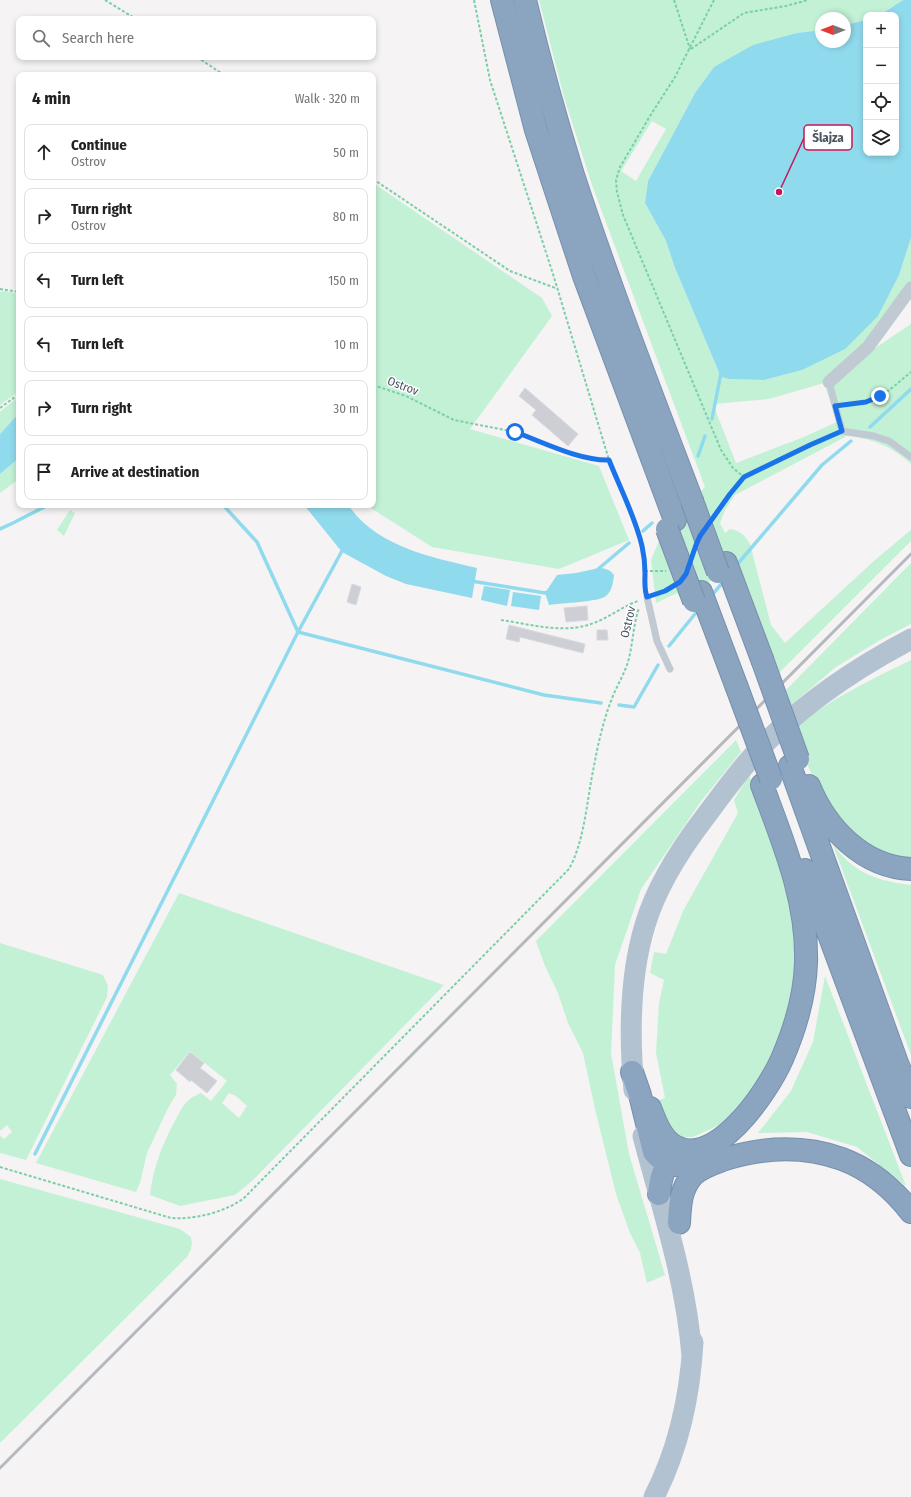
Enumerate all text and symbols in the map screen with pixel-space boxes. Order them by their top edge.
north arrow [815,12,851,48]
map controls [863,12,899,156]
button: + [863,12,899,48]
search box [16,16,376,60]
icon: search [30,27,52,49]
text: Search here [62,29,134,47]
button: − [863,48,899,84]
button: locate [863,84,899,120]
text: 4 min [32,88,71,109]
text: Walk · 320 m [295,91,360,106]
button: layers [863,120,899,156]
callout: Šlajza [804,125,852,150]
text: Šlajza [812,129,844,145]
text: Continue [71,136,127,154]
icon: ahead [33,141,55,163]
text: 50 m [333,145,359,160]
text: Ostrov [71,154,106,169]
text: Turn right [71,200,132,218]
icon: right [33,205,55,227]
text: 80 m [333,209,359,224]
text: Ostrov [71,218,106,233]
icon: left [33,269,55,291]
text: Turn left [71,271,124,289]
text: 150 m [328,273,359,288]
icon: left [33,333,55,355]
text: Turn left [71,335,124,353]
text: 10 m [334,337,359,352]
street label: Ostrov [386,374,421,399]
route end [871,387,889,405]
icon: right [33,397,55,419]
text: Turn right [71,399,132,417]
text: 30 m [333,401,359,416]
route start [506,423,524,441]
icon: arrive [33,461,55,483]
text: Arrive at destination [71,463,199,481]
street label: Ostrov [618,604,639,639]

